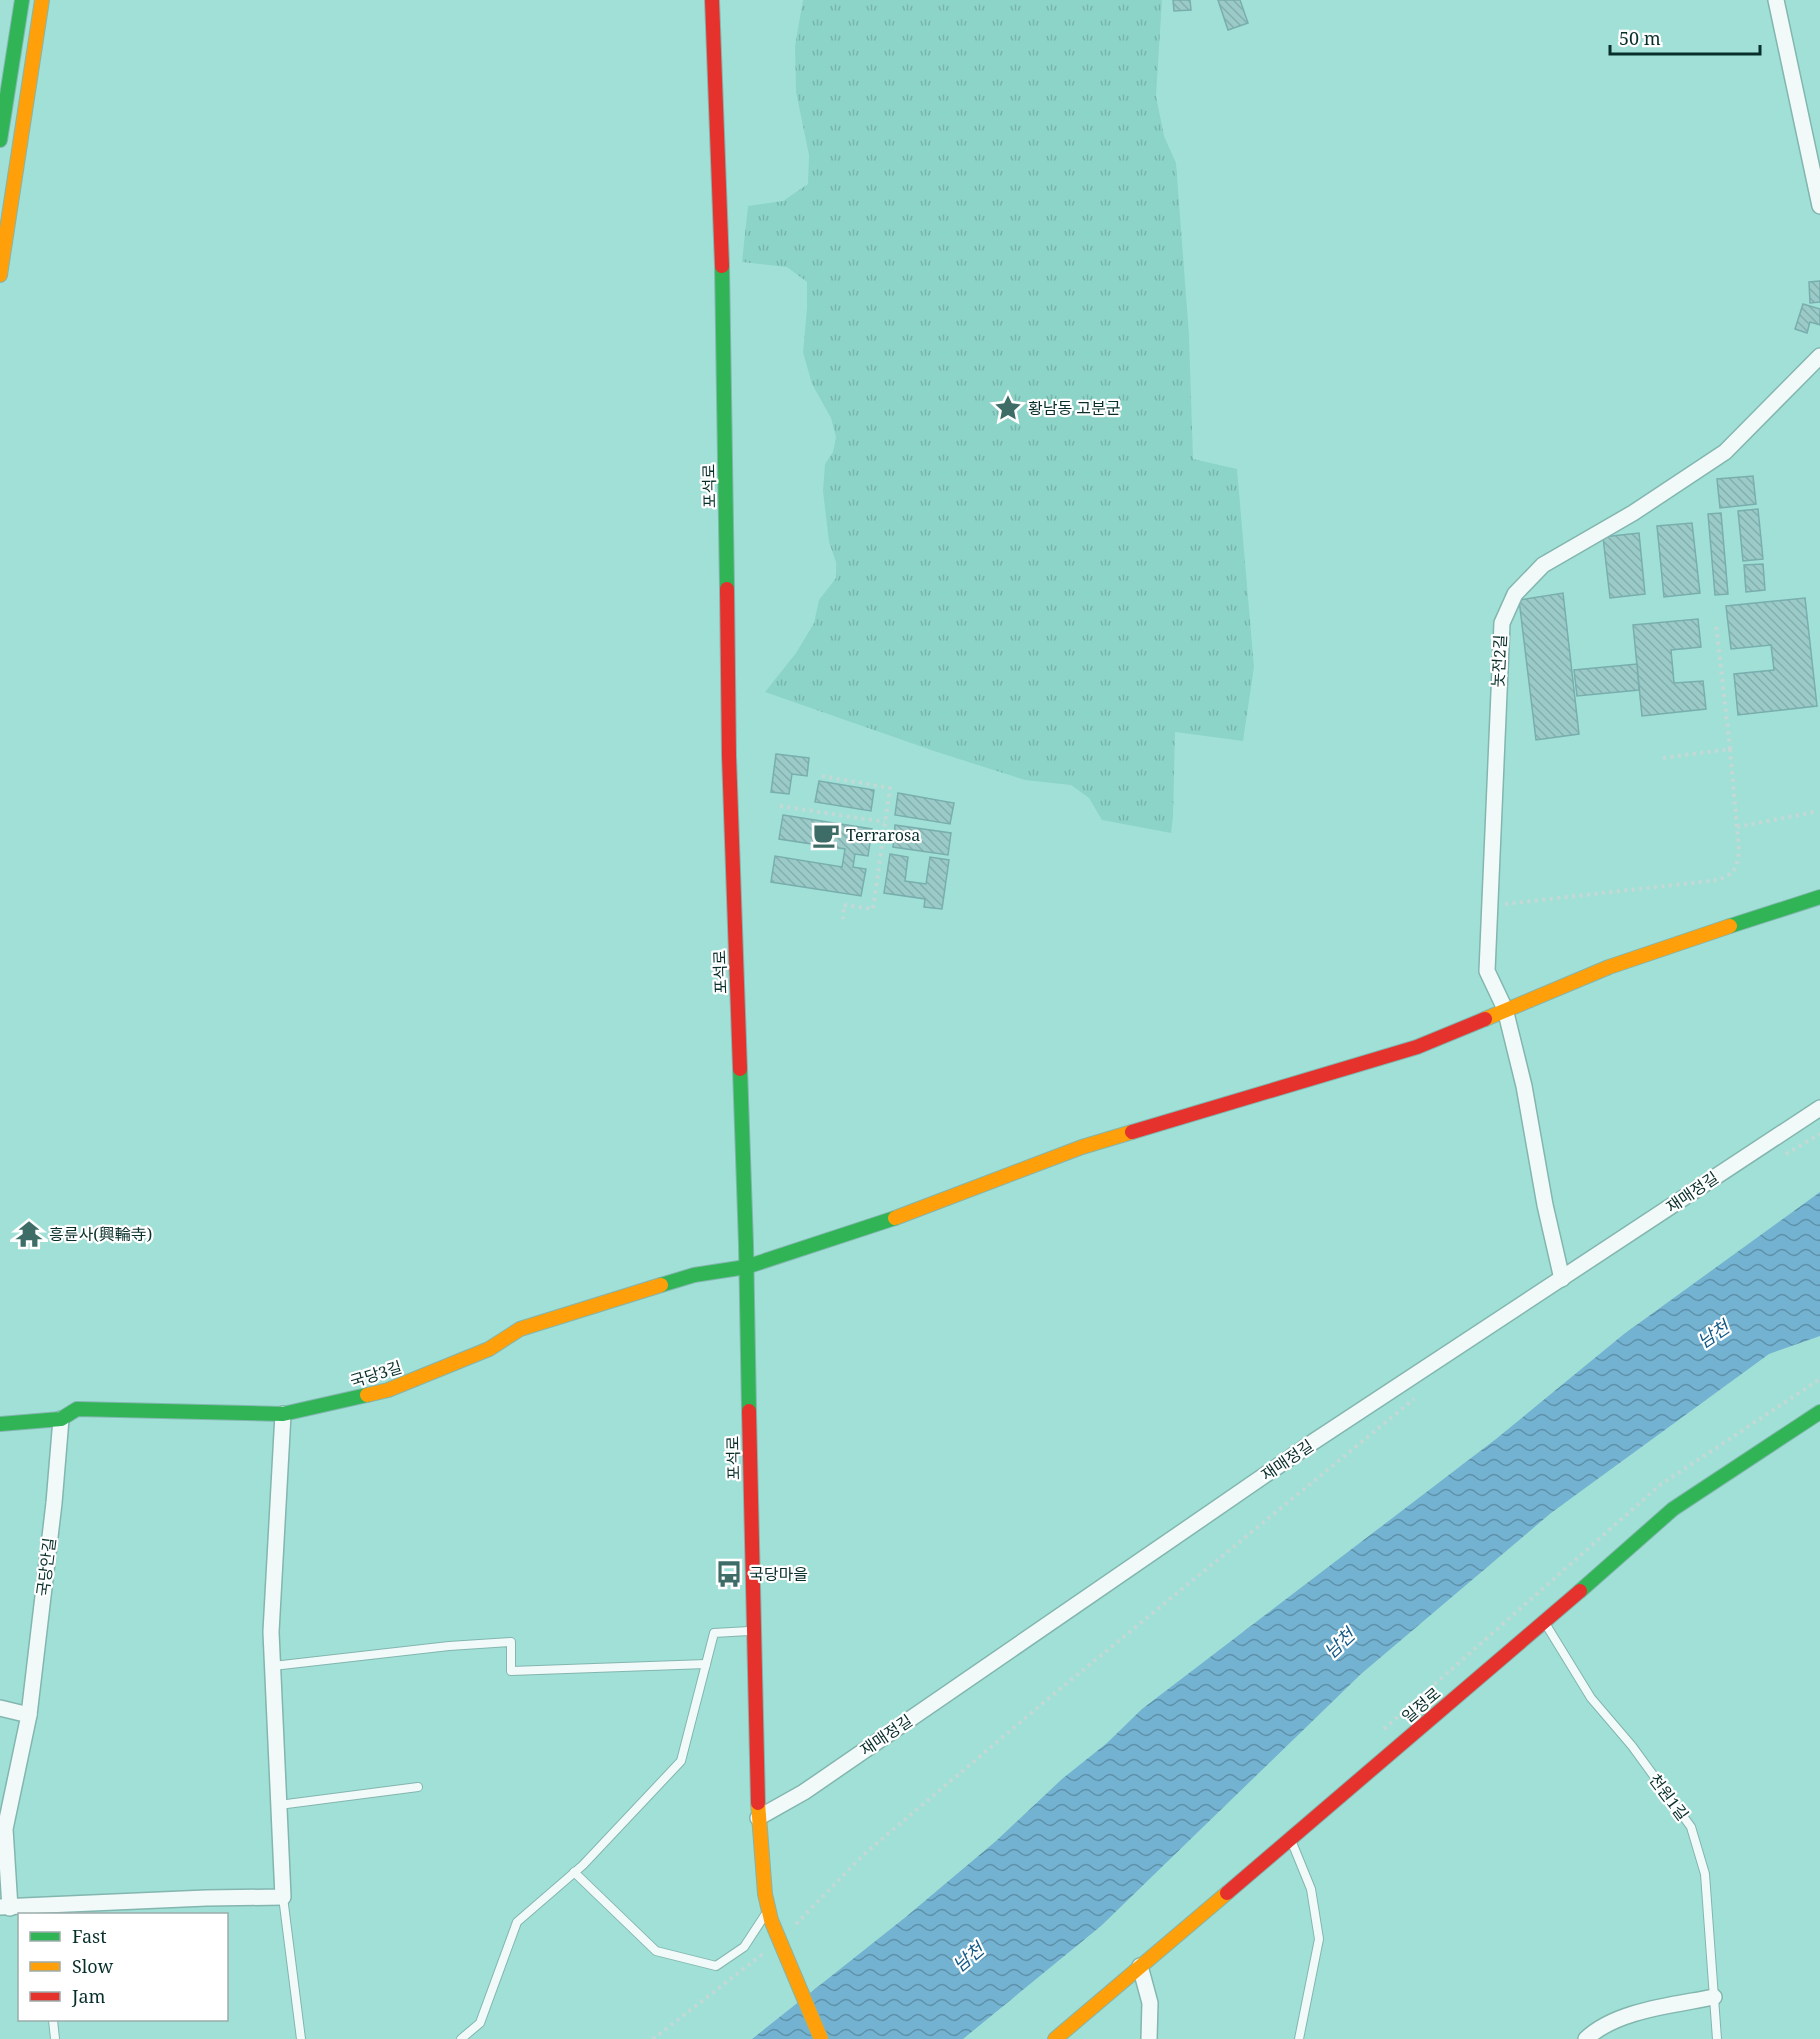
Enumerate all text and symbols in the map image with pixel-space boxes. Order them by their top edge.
scale bar [1610,18,1760,56]
text: 50 m [1619,26,1661,50]
place icon: 황남동 고분군 [993,393,1023,423]
place label: 황남동 고분군 [1028,397,1121,419]
street label: 포석로 [698,463,720,508]
street label: 놋전2길 [1487,634,1511,688]
cafe icon: Terrarosa [811,820,841,850]
place label: Terrarosa [846,824,920,846]
street label: 포석로 [708,949,732,994]
street label: 재매정길 [1661,1166,1723,1218]
temple icon: 흥륜사(興輪寺) [14,1219,44,1249]
place label: 흥륜사(興輪寺) [49,1223,152,1245]
water label: 남천 [1693,1313,1735,1353]
street label: 국당3길 [347,1356,405,1392]
street label: 재매정길 [1256,1434,1318,1486]
street label: 포석로 [722,1435,744,1480]
street label: 국당안길 [31,1536,61,1598]
bus stop icon: 국당마을 [714,1559,744,1589]
place label: 국당마을 [749,1563,808,1585]
water label: 남천 [1319,1621,1361,1663]
street label: 일정로 [1397,1682,1445,1728]
street label: 재매정길 [855,1709,917,1761]
street label: 천원1길 [1644,1769,1694,1825]
legend [18,1913,228,2021]
text: Fast [72,1924,107,1948]
water label: 남천 [948,1936,990,1977]
text: Slow [72,1954,114,1978]
text: Jam [71,1984,106,2008]

